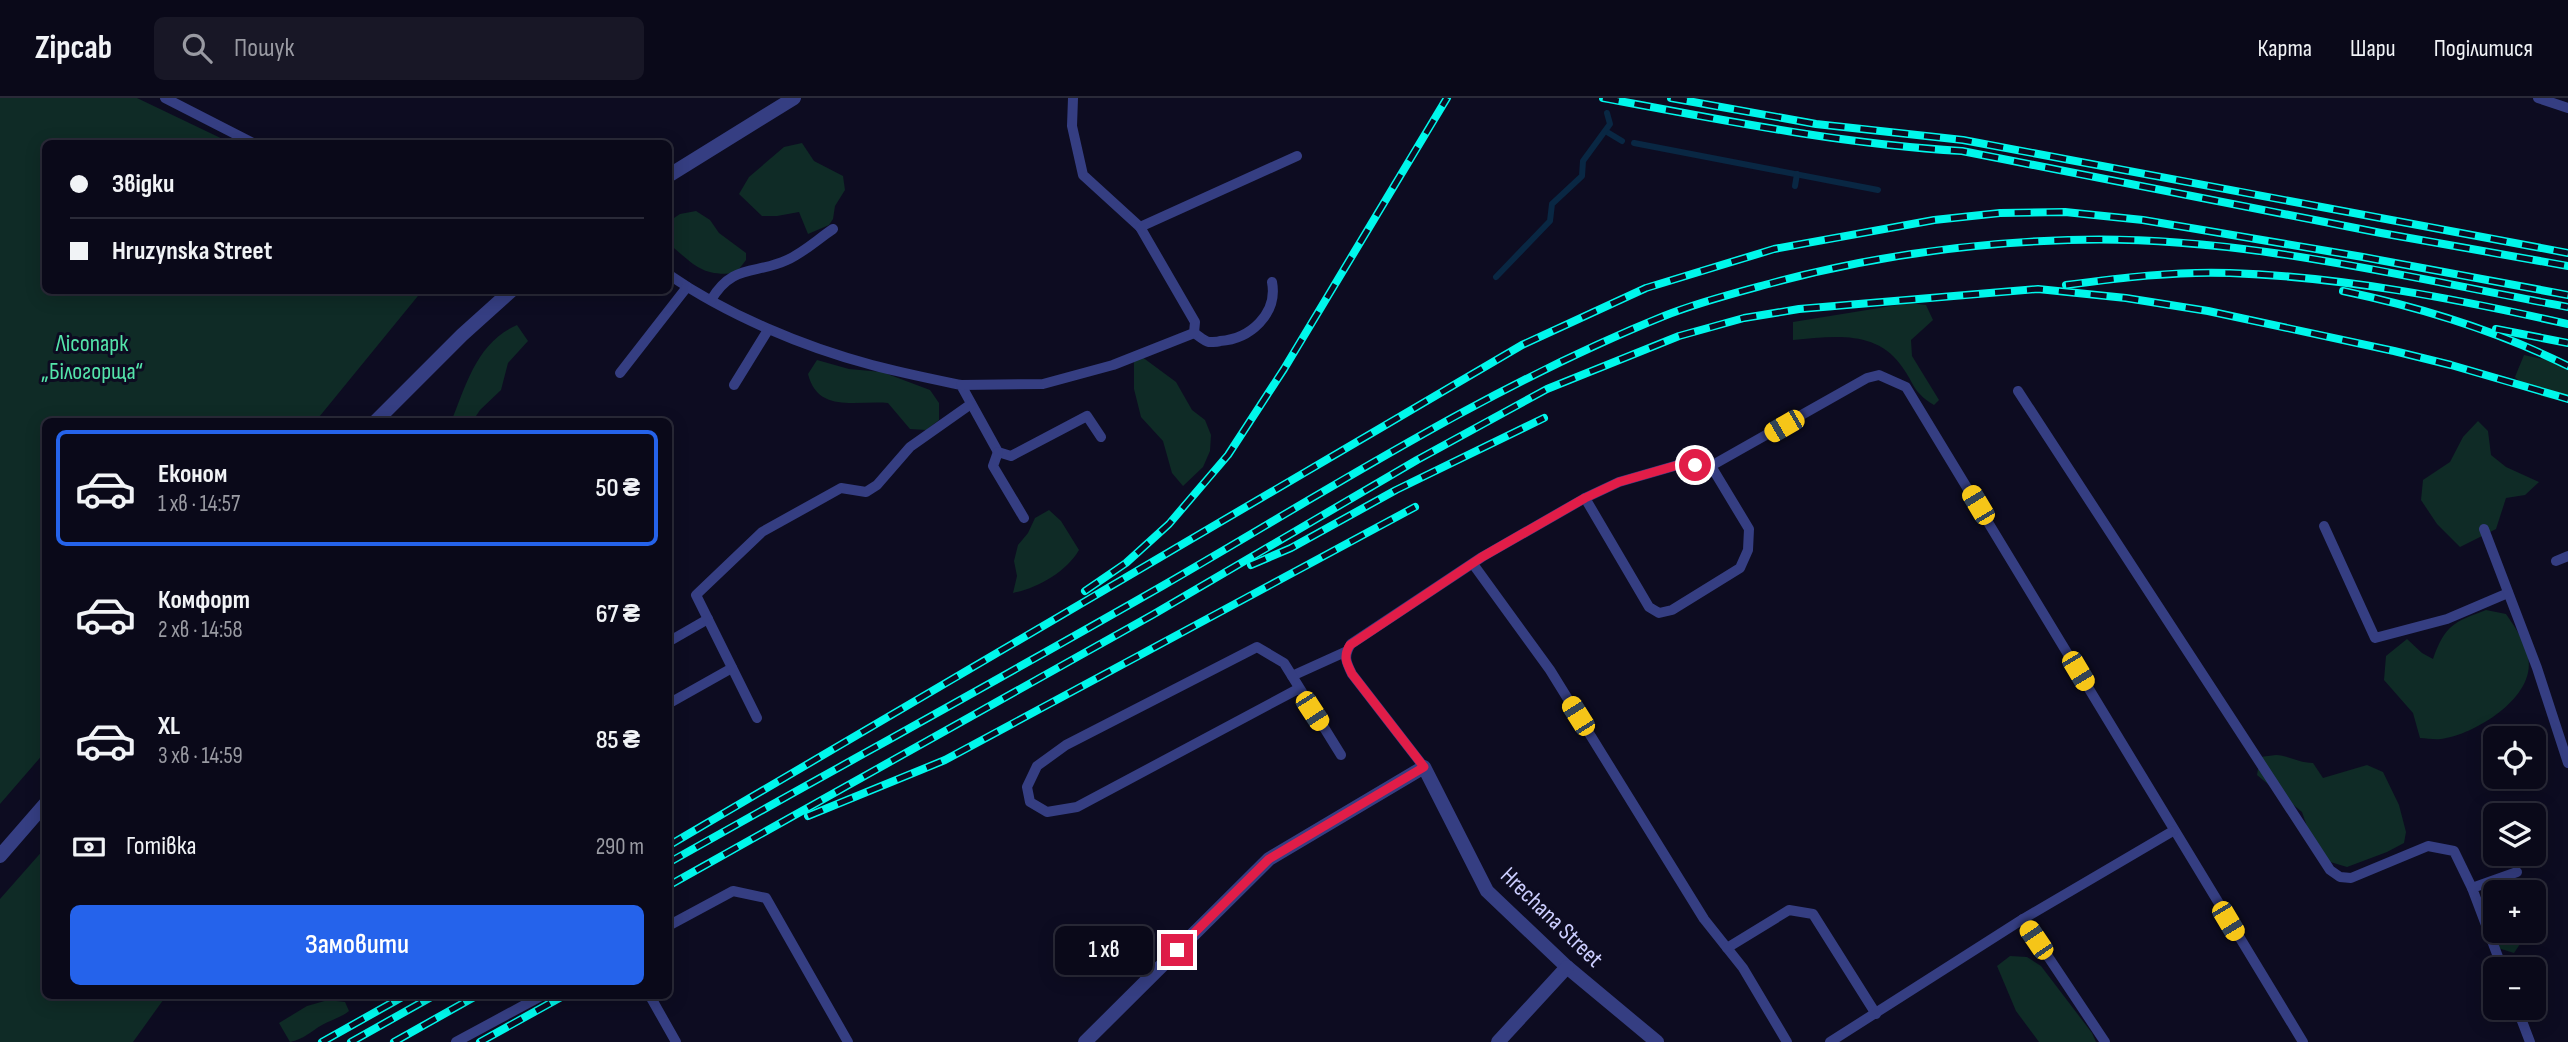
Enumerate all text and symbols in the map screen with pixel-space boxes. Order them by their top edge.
search box [154,17,644,80]
text: Zipcab [35,28,112,68]
icon: search [178,29,216,67]
text: Пошук [234,33,294,64]
text: Карта [2257,34,2312,63]
text: Шари [2350,34,2396,63]
text: Поділитися [2434,34,2533,63]
text: Звідки [112,169,174,200]
text: Hruzynska Street [112,236,272,267]
park label: Лісопарк „Білогорща“ [41,329,143,386]
car [1761,406,1808,446]
route start [1679,449,1711,481]
icon: car [74,457,137,520]
text: Економ [158,459,227,490]
text: 50 ₴ [596,473,640,504]
car [1959,482,1998,528]
text: 1 хв · 14:57 [158,490,240,518]
icon: car [74,583,137,646]
text: Комфорт [158,585,250,616]
text: 67 ₴ [596,599,640,630]
text: 2 хв · 14:58 [158,616,243,644]
car [2059,648,2098,694]
car [1292,688,1333,734]
car [1558,693,1599,739]
icon: car [74,709,137,772]
text: XL [158,711,180,742]
text: 85 ₴ [596,725,640,756]
map controls [2483,726,2546,1020]
button: locate [2483,726,2546,789]
text: 3 хв · 14:59 [158,742,243,770]
button: layers [2483,803,2546,866]
icon: cash [70,828,108,866]
text: Готівка [126,831,197,862]
text: 290 m [596,833,644,861]
street label: Hrechana Street [1494,861,1609,973]
button: + [2483,880,2546,943]
car [2209,898,2248,944]
button: Замовити [70,905,644,985]
car [2016,917,2057,963]
callout: 1 хв [1054,926,1152,974]
route end [1161,934,1193,966]
text: 1 хв [1088,936,1120,964]
button: − [2483,957,2546,1020]

